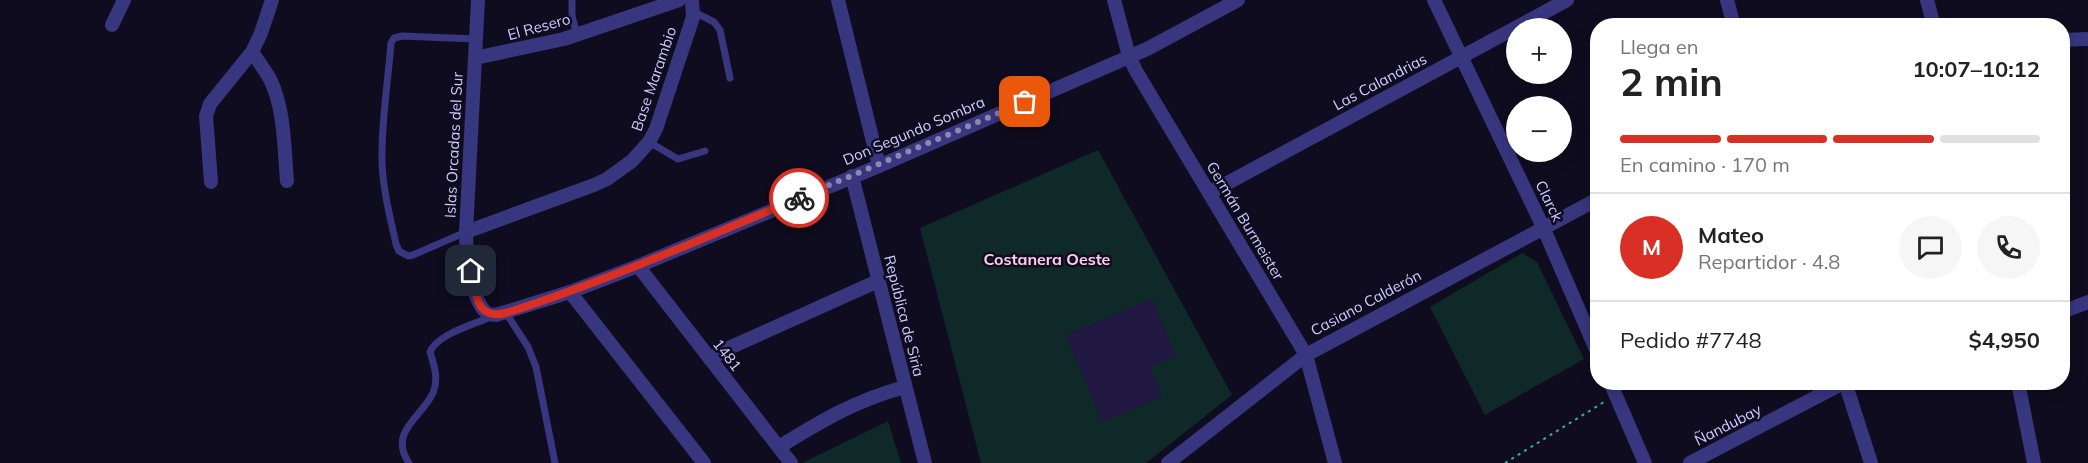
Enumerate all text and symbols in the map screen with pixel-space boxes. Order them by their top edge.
street label: El Resero [505,9,572,44]
map controls [1506,18,1572,162]
button: + [1506,18,1572,84]
street label: Base Marambio [627,24,680,134]
text: Llega en [1620,34,1698,59]
street label: Las Calandrias [1330,49,1430,114]
text: 10:07–10:12 [1912,55,2040,83]
text: 2 min [1620,57,1723,106]
street label: Islas Orcadas del Sur [440,71,467,218]
pin [999,76,1050,127]
icon: bag [1008,85,1041,118]
street label: Don Segundo Sombra [840,92,988,169]
button: − [1506,96,1572,162]
text: En camino · 170 m [1620,152,1790,177]
street label: Germán Burmeister [1203,158,1289,284]
courier [769,168,829,228]
street label: Clarck [1531,177,1568,225]
icon: bike [783,182,816,215]
button: chat [1899,216,1962,279]
button: phone [1977,216,2040,279]
text: Mateo [1698,221,1764,249]
text: M [1642,233,1661,261]
pin [445,245,496,296]
district label: Costanera Oeste [984,249,1111,269]
text: Repartidor · 4.8 [1698,249,1840,274]
street label: República de Siria [880,253,929,379]
icon: home [454,254,487,287]
street label: Casiano Calderón [1307,265,1424,340]
text: Pedido #7748 [1620,326,1762,354]
text: $4,950 [1969,326,2040,354]
street label: 1481 [709,335,746,375]
street label: Ñandubay [1691,400,1764,449]

